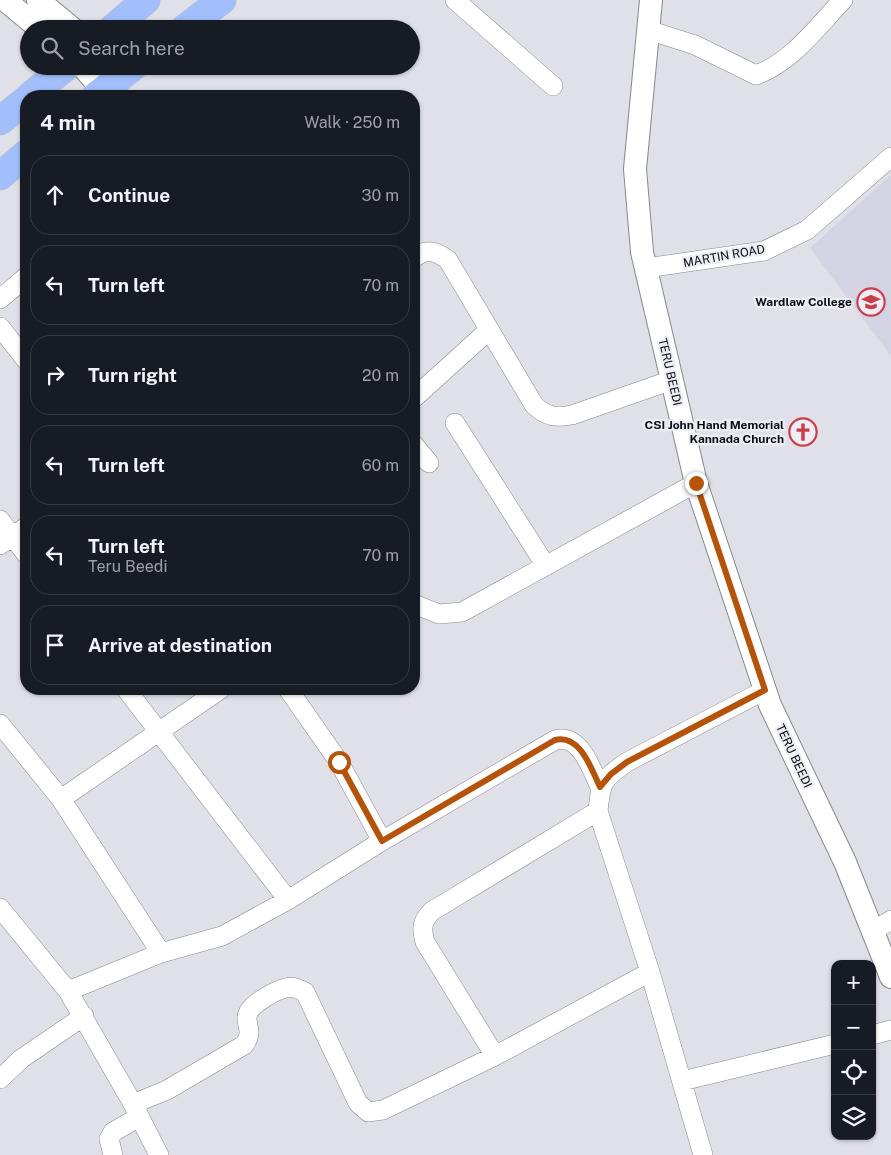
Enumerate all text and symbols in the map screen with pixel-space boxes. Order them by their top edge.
search box [20,20,420,75]
icon: search [38,34,66,62]
text: Search here [78,37,185,59]
text: 4 min [40,110,95,135]
text: Walk · 250 m [304,113,400,132]
icon: ahead [41,181,69,209]
text: Continue [88,184,170,206]
text: 30 m [362,186,399,205]
street label: MARTIN ROAD [682,242,766,270]
icon: left [41,271,69,299]
text: Turn left [88,274,165,296]
text: 70 m [362,276,399,295]
school or university icon: Wardlaw College [856,287,886,317]
place label: Wardlaw College [755,295,852,309]
street label: TERU BEEDI [655,337,685,407]
icon: right [41,361,69,389]
text: Turn right [88,364,177,386]
text: 20 m [362,366,399,385]
church icon: CSI John Hand Memorial Kannada Church [788,417,818,447]
place label: CSI John Hand Memorial Kannada Church [645,418,784,446]
icon: left [41,451,69,479]
text: Turn left [88,454,165,476]
text: 60 m [362,456,399,475]
route end [685,472,708,495]
text: Turn left [88,535,165,557]
icon: left [41,541,69,569]
text: 70 m [362,546,399,565]
text: Teru Beedi [88,557,167,576]
icon: arrive [41,631,69,659]
text: Arrive at destination [88,634,272,656]
street label: TERU BEEDI [773,722,815,790]
route start [328,751,351,774]
map controls [831,960,876,1140]
button: + [831,960,876,1005]
button: − [831,1005,876,1050]
button: locate [831,1050,876,1095]
button: layers [831,1095,876,1140]

